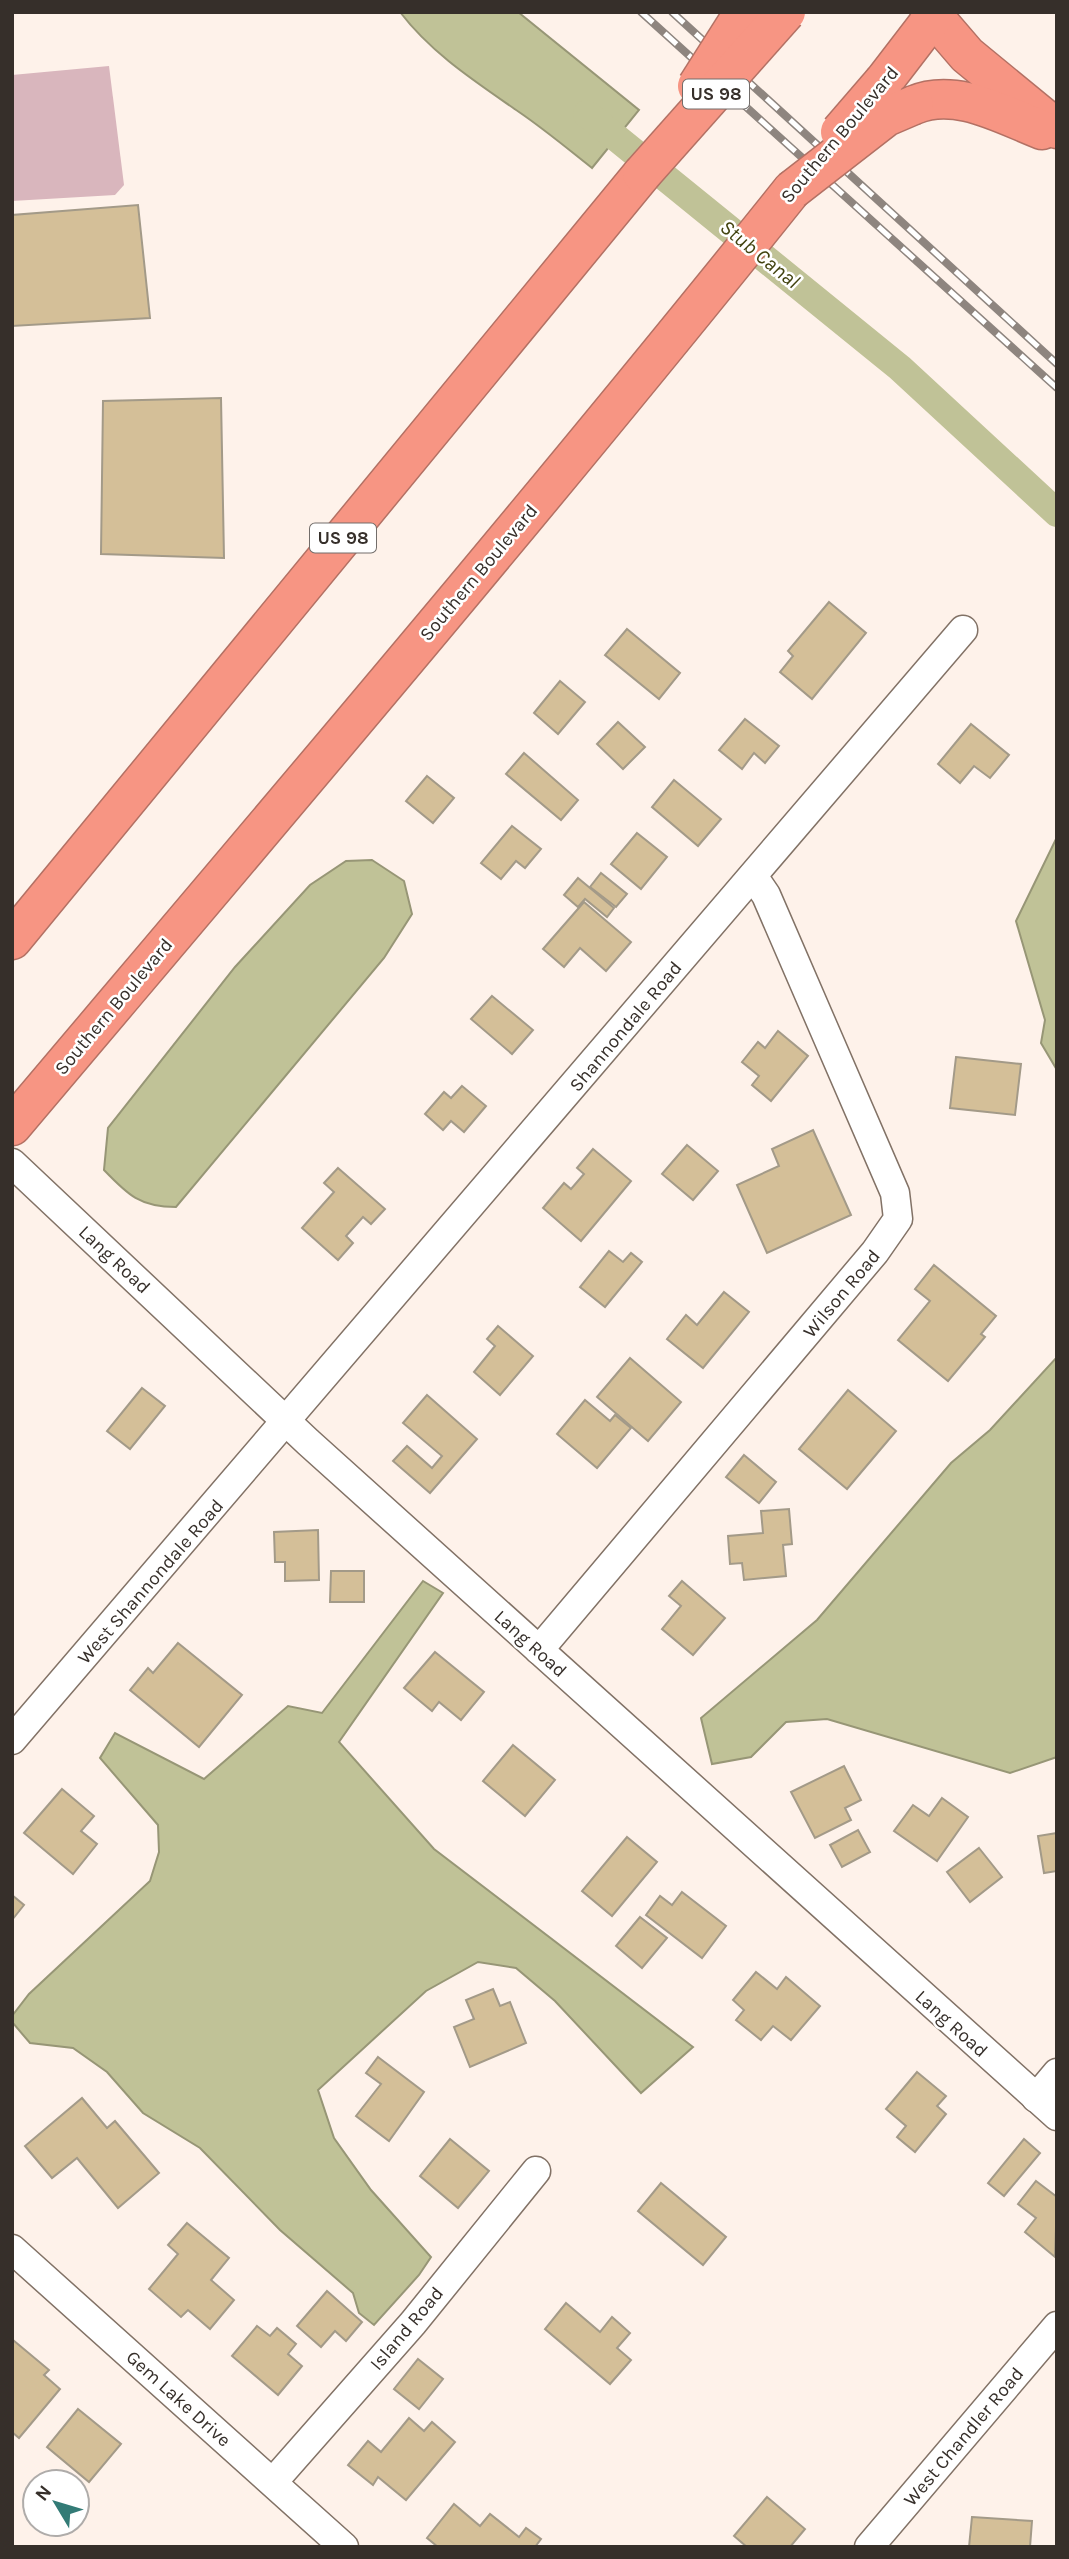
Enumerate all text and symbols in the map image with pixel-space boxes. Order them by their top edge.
street label: Southern Boulevard [776,62,903,207]
road number: US 98 [683,80,749,108]
water label: Stub Canal [716,215,804,293]
street label: Southern Boulevard [415,500,542,645]
road number: US 98 [310,524,376,552]
street label: Southern Boulevard [50,934,177,1079]
street label: Shannondale Road [565,957,687,1096]
street label: Lang Road [74,1221,155,1298]
street label: Wilson Road [799,1245,885,1342]
street label: West Shannondale Road [73,1495,228,1669]
street label: Lang Road [490,1606,571,1682]
street label: Lang Road [911,1986,992,2062]
street label: Island Road [366,2282,448,2375]
street label: Gem Lake Drive [122,2346,235,2451]
street label: West Chandler Road [899,2363,1028,2510]
north arrow [21,2468,91,2538]
text: N [31,2481,56,2505]

